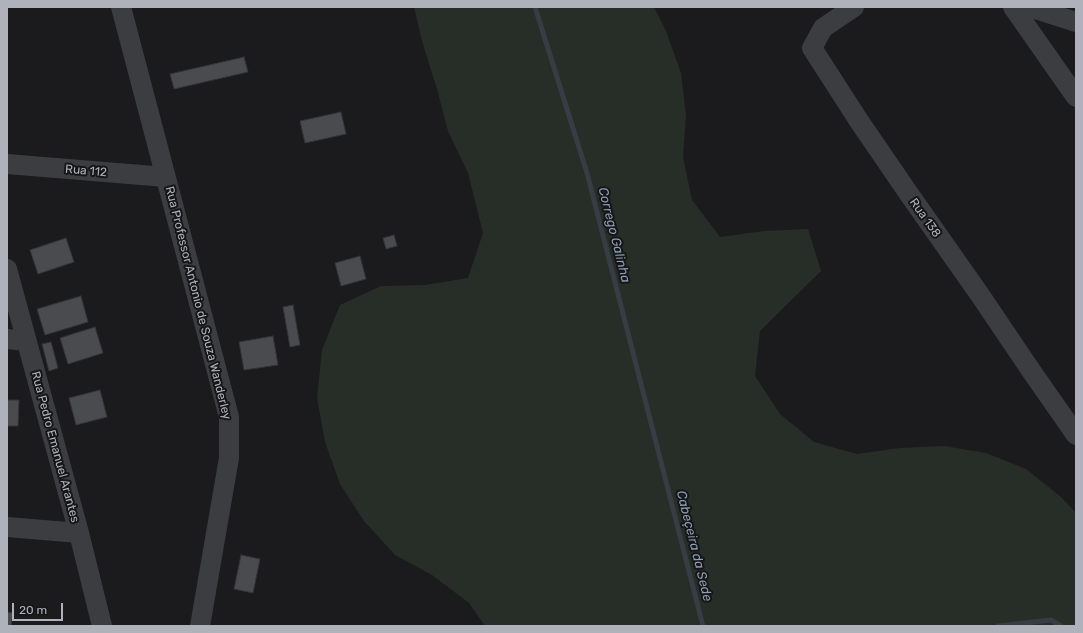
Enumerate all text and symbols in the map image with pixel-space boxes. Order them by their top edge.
street label: Rua 112 [64,162,108,180]
street label: Rua Professor Antonio de Souza Wanderley [162,185,234,421]
water label: Corrego Galinha [595,186,633,284]
street label: Rua 138 [906,196,944,240]
street label: Rua Pedro Emanuel Arantes [28,370,82,524]
water label: Cabeçeira da Sede [673,489,715,603]
scale bar [14,595,65,621]
text: 20 m [19,603,47,617]

